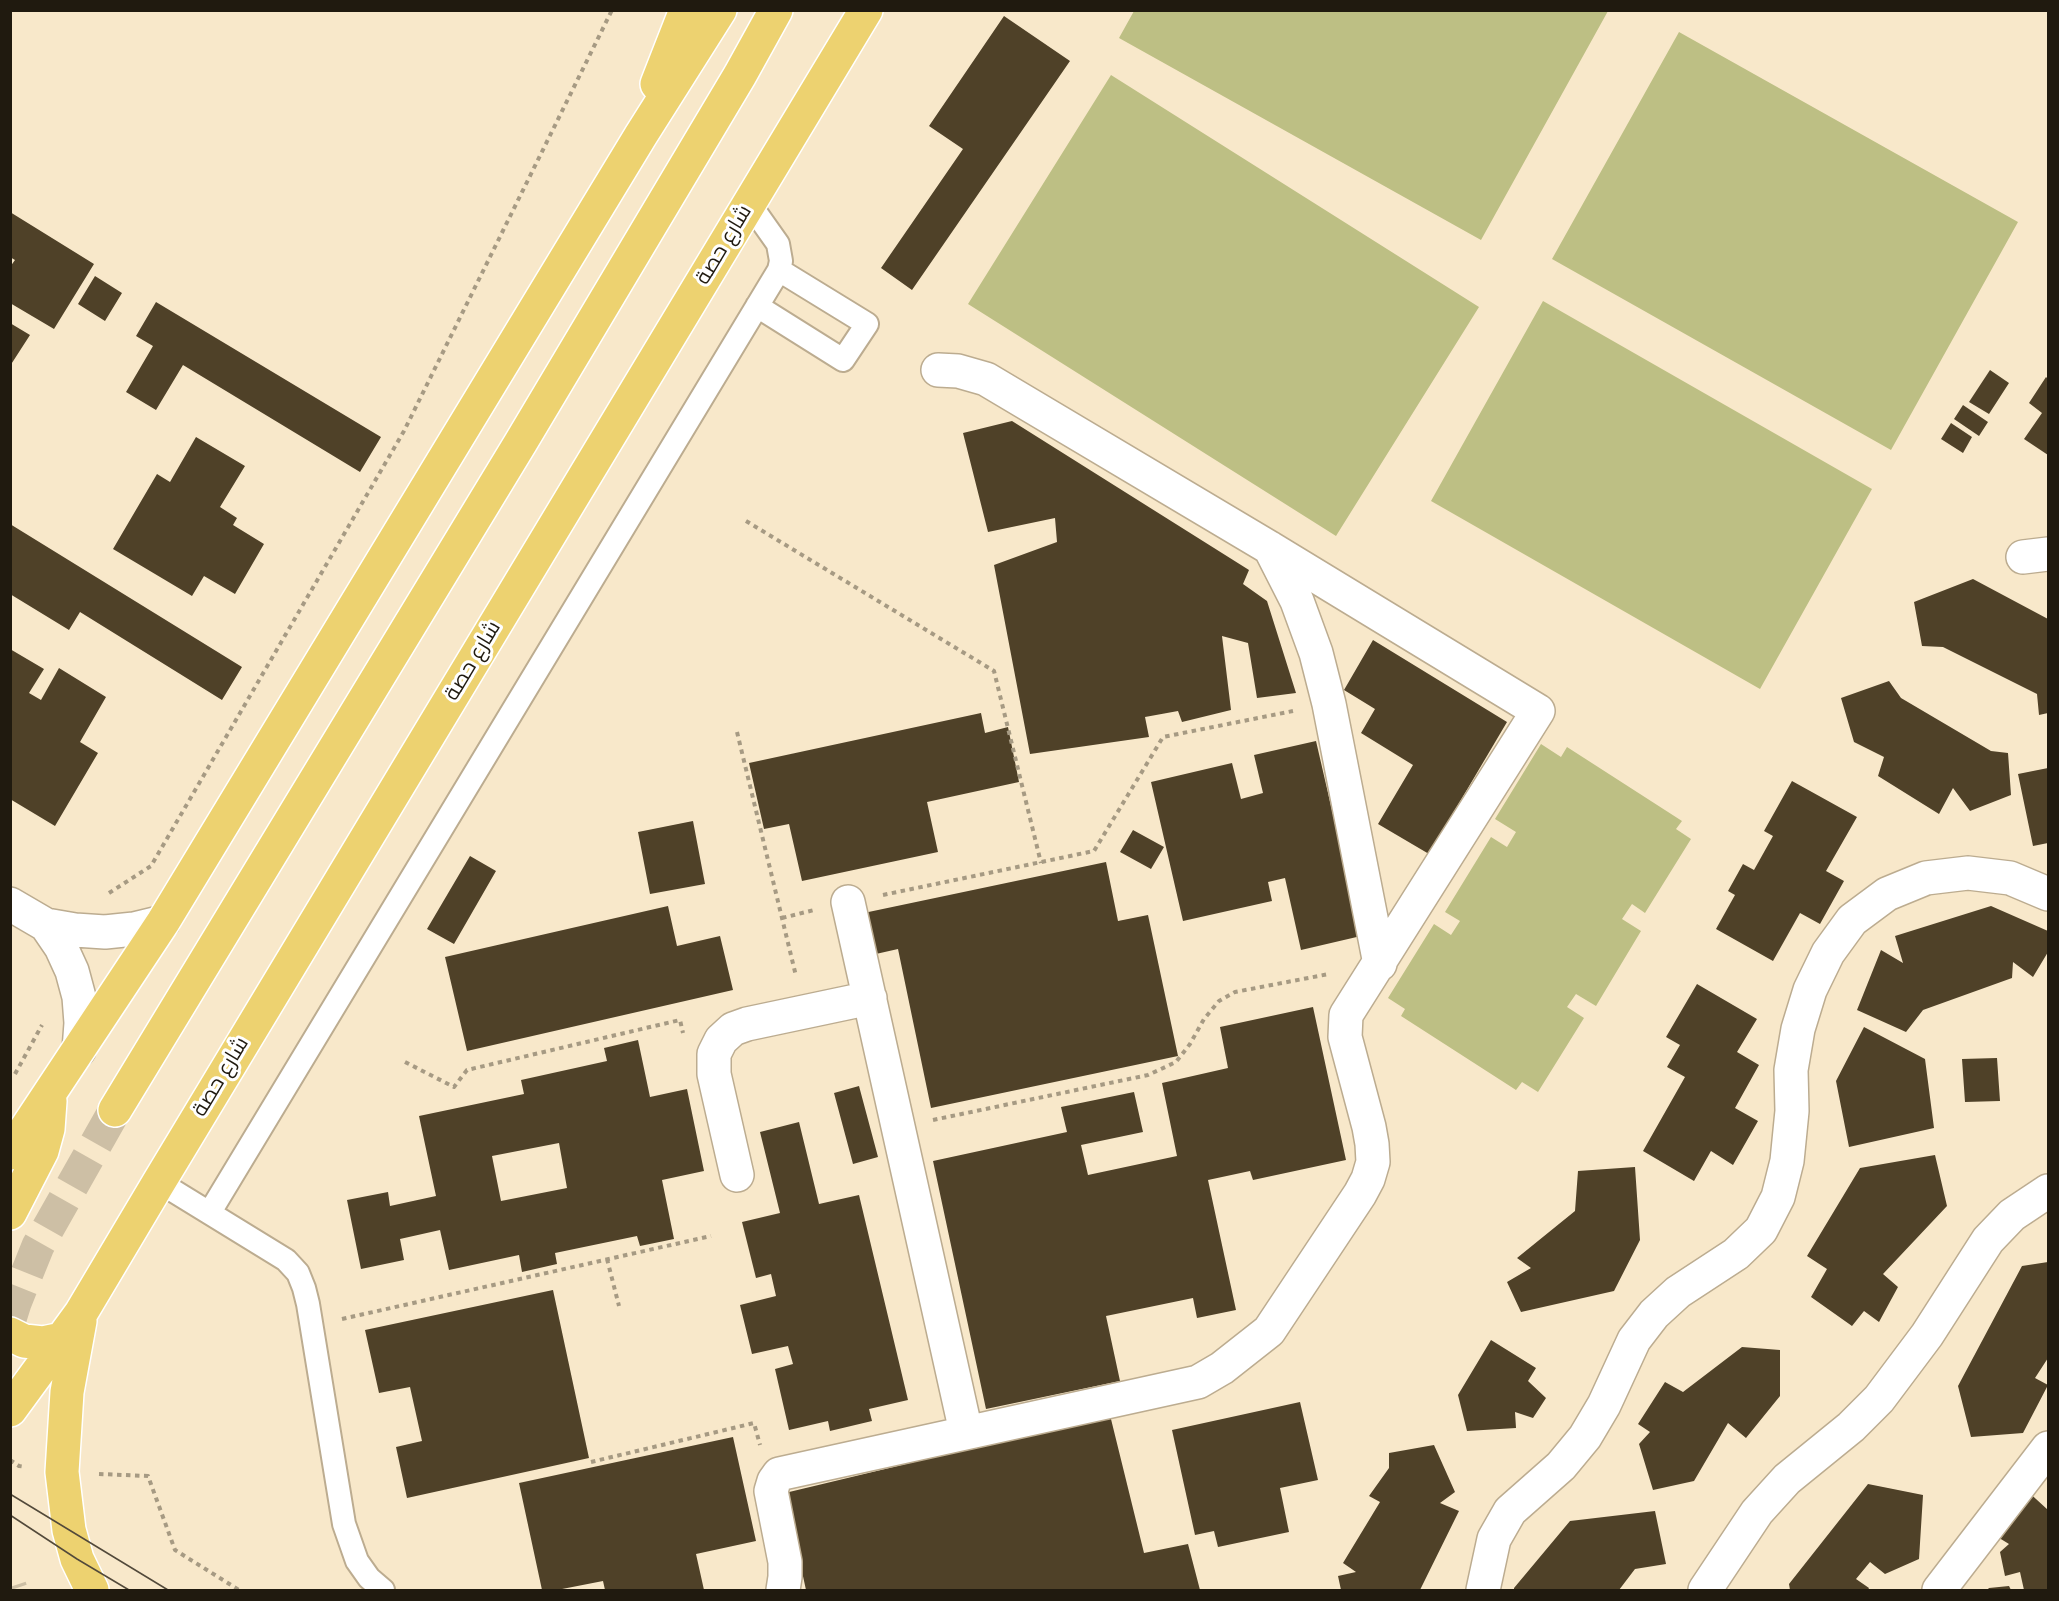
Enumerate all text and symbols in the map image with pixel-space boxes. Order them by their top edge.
street label: شارع حصة [690,201,758,289]
street label: شارع حصة [439,617,507,705]
street label: شارع حصة [187,1033,255,1121]

